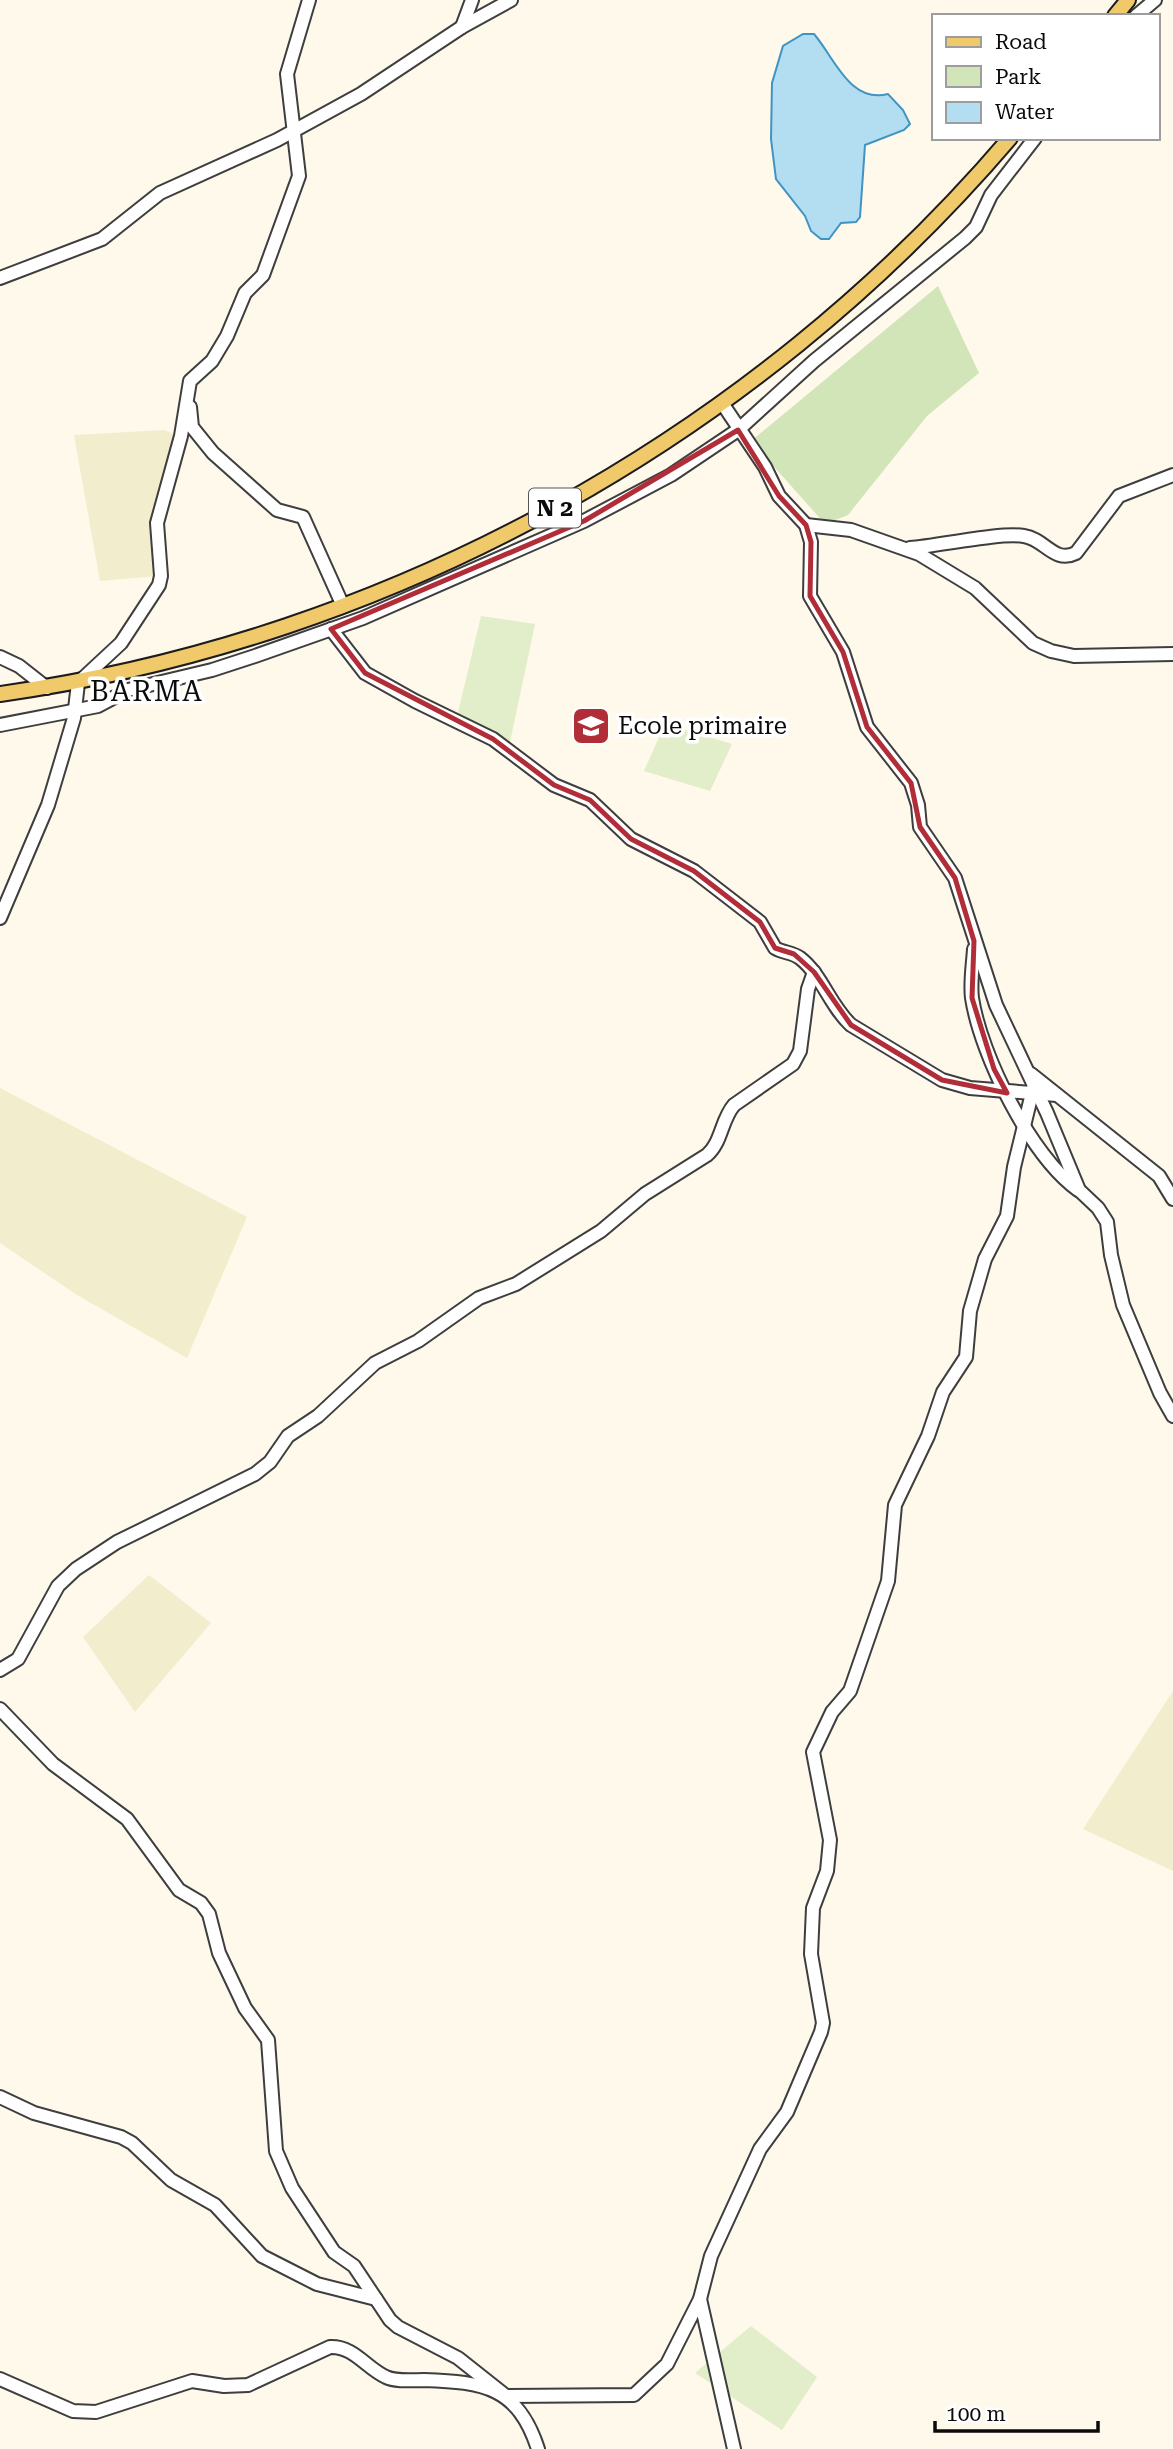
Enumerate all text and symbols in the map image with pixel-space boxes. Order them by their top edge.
legend [932,14,1159,140]
text: Road [995,30,1047,54]
text: Park [995,65,1041,89]
text: Water [995,100,1055,124]
road number: N 2 [529,488,581,528]
district label: BARMA [90,675,204,708]
school or university icon: Ecole primaire [570,705,612,747]
place label: Ecole primaire [618,712,787,740]
scale bar [935,2390,1098,2434]
text: 100 m [946,2402,1006,2426]

